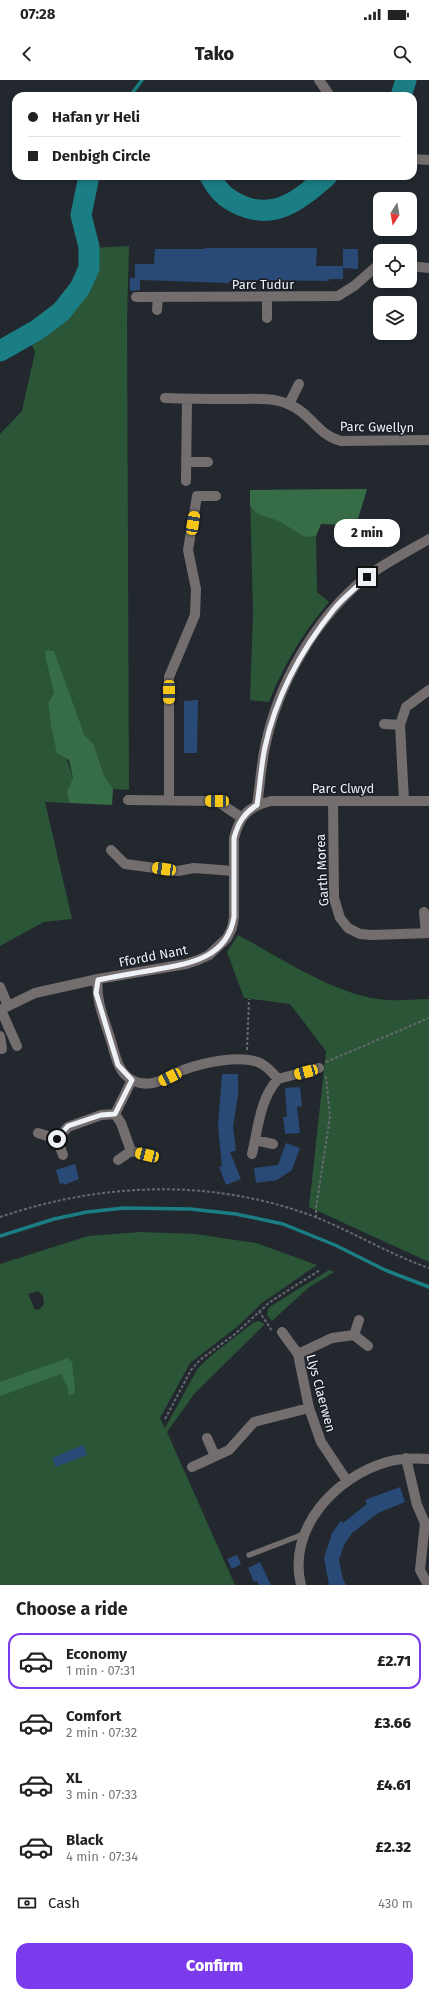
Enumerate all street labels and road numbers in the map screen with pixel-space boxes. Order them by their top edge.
street label: Parc Tudur [232,277,294,292]
street label: Parc Gwellyn [340,419,414,435]
street label: Parc Clwyd [312,781,374,796]
street label: Garth Morea [313,833,331,907]
street label: Ffordd Nant [117,942,189,970]
street label: Llys Claerwen [303,1352,339,1434]

